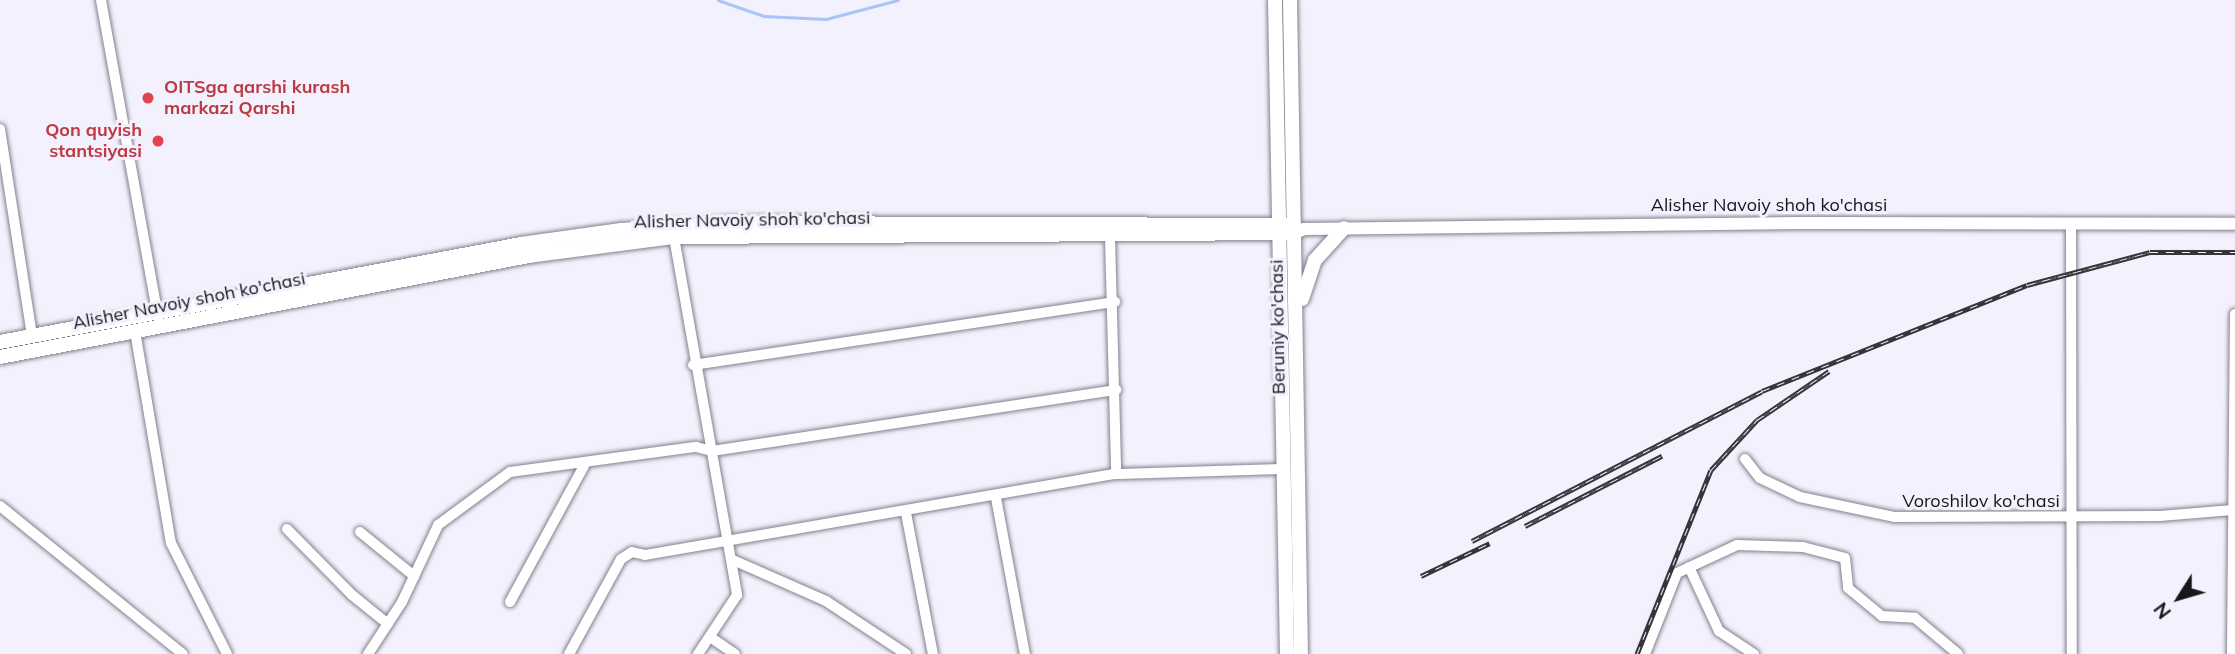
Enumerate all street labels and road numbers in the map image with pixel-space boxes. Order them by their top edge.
street label: Alisher Navoiy shoh ko'chasi [1651,194,1887,216]
street label: Alisher Navoiy shoh ko'chasi [634,207,870,233]
street label: Beruniy ko'chasi [1266,259,1290,395]
street label: Alisher Navoiy shoh ko'chasi [71,268,307,334]
street label: Voroshilov ko'chasi [1902,490,2060,512]

